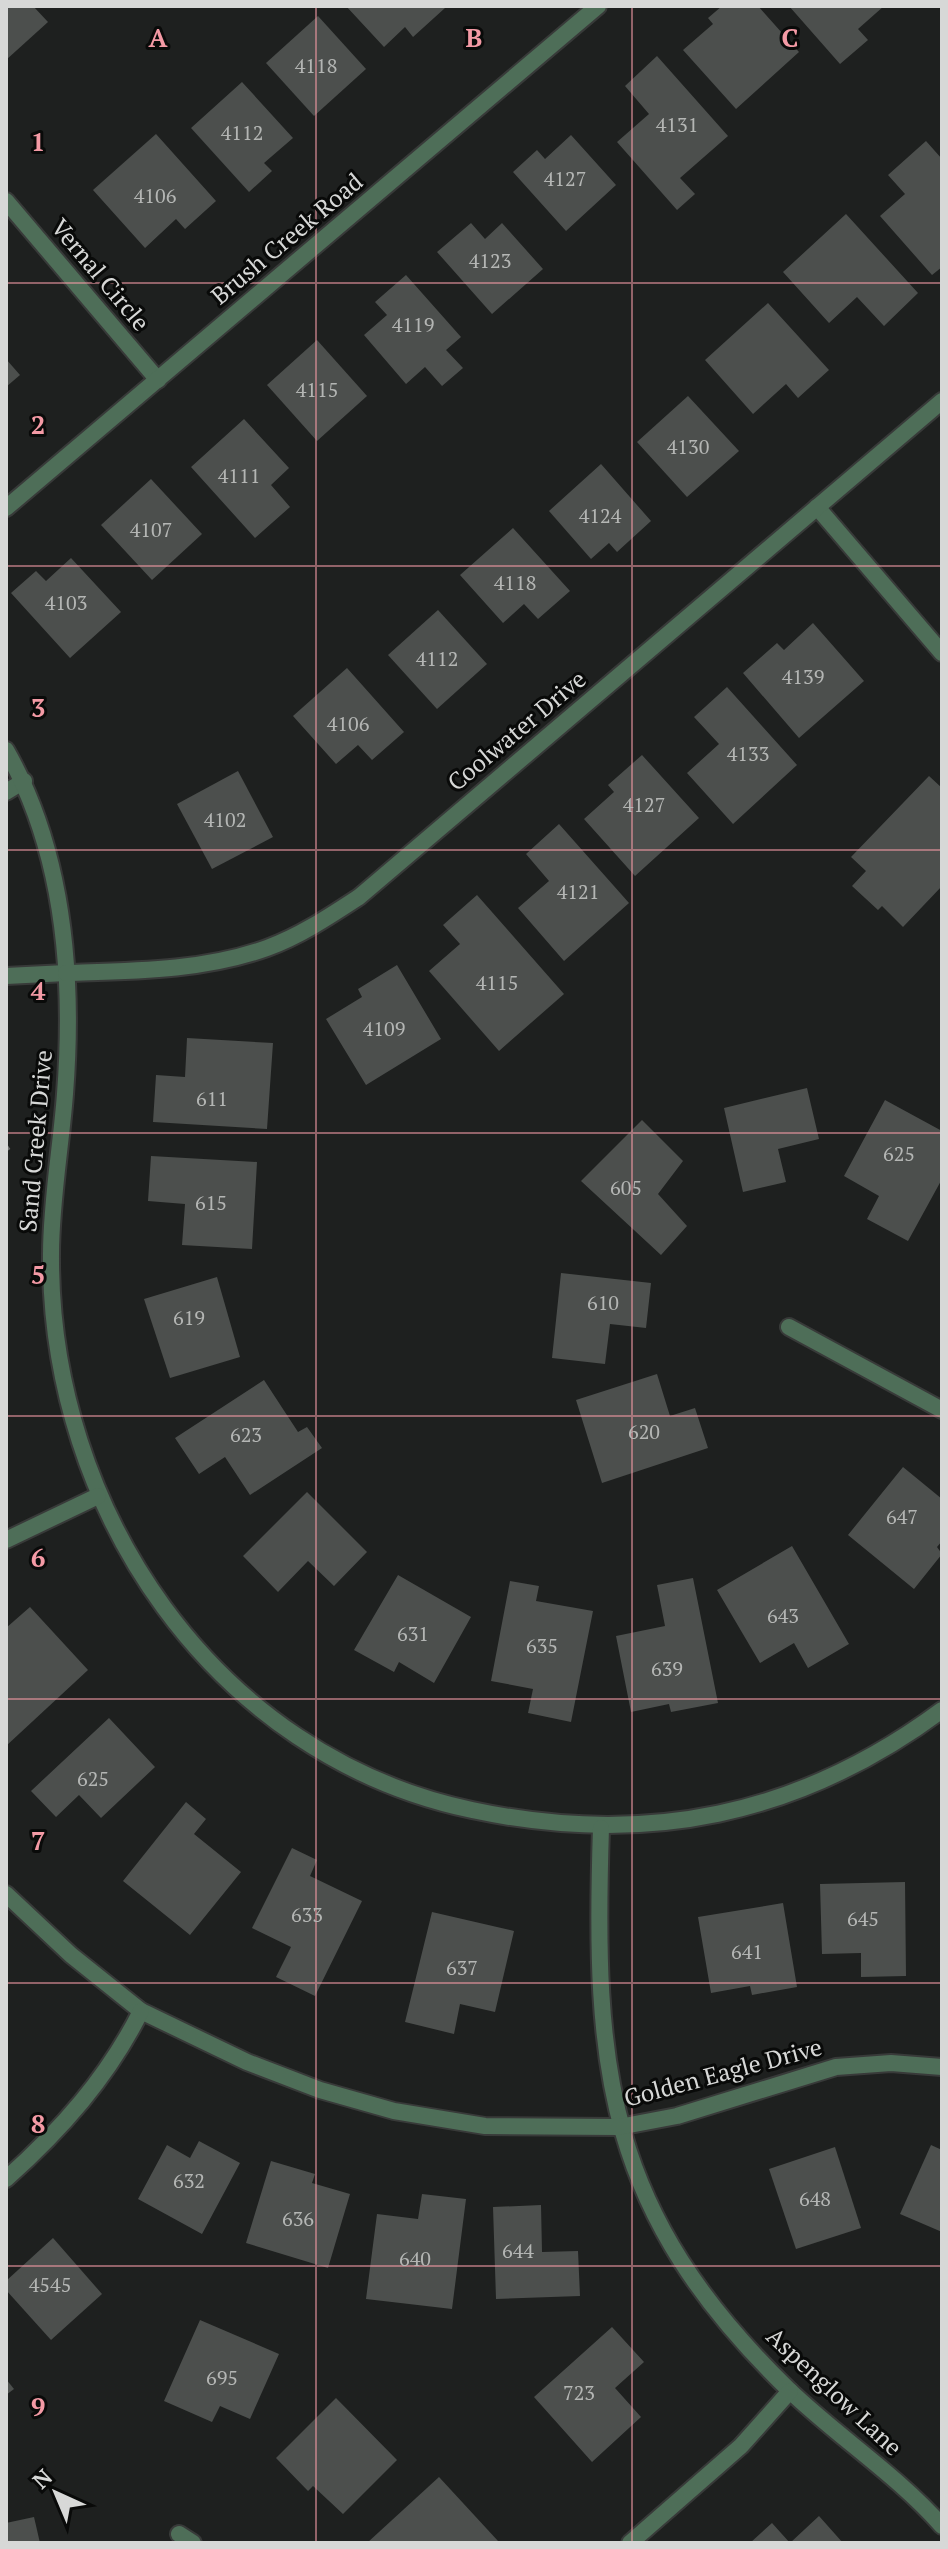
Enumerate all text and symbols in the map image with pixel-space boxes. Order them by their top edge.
text: A [149,20,168,54]
text: B [466,20,482,54]
text: C [782,20,798,54]
house number: 4118 [295,52,337,79]
house number: 4131 [656,111,698,138]
house number: 4112 [221,119,263,146]
text: 1 [31,124,45,158]
street label: Brush Creek Road [204,165,369,311]
house number: 4127 [544,165,586,192]
house number: 4106 [134,182,177,209]
street label: Vernal Circle [44,211,157,337]
house number: 4123 [469,247,511,274]
house number: 4119 [392,311,434,338]
house number: 4115 [296,376,338,403]
text: 2 [31,407,45,441]
house number: 4130 [667,433,709,460]
house number: 4111 [218,462,260,489]
house number: 4124 [579,502,622,529]
house number: 4107 [130,516,172,543]
house number: 4118 [494,569,536,596]
house number: 4103 [45,589,87,616]
house number: 4112 [416,645,458,672]
street label: Coolwater Drive [440,663,592,798]
house number: 4139 [782,663,824,690]
text: 3 [31,690,45,724]
house number: 4106 [327,710,370,737]
house number: 4133 [727,740,769,767]
house number: 4127 [623,791,665,818]
house number: 4102 [204,806,246,833]
house number: 4121 [557,878,599,905]
house number: 4115 [476,969,518,996]
text: 4 [31,973,46,1007]
house number: 4109 [363,1015,405,1042]
street label: Sand Creek Drive [11,1049,59,1233]
house number: 611 [196,1085,228,1112]
house number: 625 [883,1140,915,1167]
house number: 605 [610,1174,642,1201]
house number: 615 [195,1189,227,1216]
text: 5 [31,1257,45,1291]
house number: 610 [587,1289,619,1316]
house number: 619 [173,1304,205,1331]
house number: 620 [628,1418,660,1445]
house number: 623 [230,1421,262,1448]
house number: 647 [886,1503,918,1530]
text: 6 [31,1540,45,1574]
house number: 643 [767,1602,799,1629]
house number: 631 [397,1620,429,1647]
house number: 635 [526,1632,558,1659]
house number: 639 [651,1655,683,1682]
house number: 625 [77,1765,109,1792]
text: 7 [31,1823,45,1857]
house number: 633 [291,1901,323,1928]
house number: 645 [847,1905,879,1932]
house number: 641 [731,1938,763,1965]
house number: 637 [446,1954,478,1981]
street label: Golden Eagle Drive [620,2030,825,2114]
text: 8 [31,2106,45,2140]
house number: 632 [173,2167,205,2194]
house number: 648 [799,2185,831,2212]
house number: 636 [282,2205,314,2232]
house number: 644 [502,2237,534,2264]
house number: 640 [399,2245,431,2272]
house number: 4545 [29,2271,71,2298]
street label: Aspenglow Lane [760,2320,909,2462]
house number: 695 [206,2364,238,2391]
house number: 723 [563,2379,595,2406]
text: 9 [31,2389,45,2423]
north arrow [16,2453,96,2533]
text: N [26,2462,58,2494]

